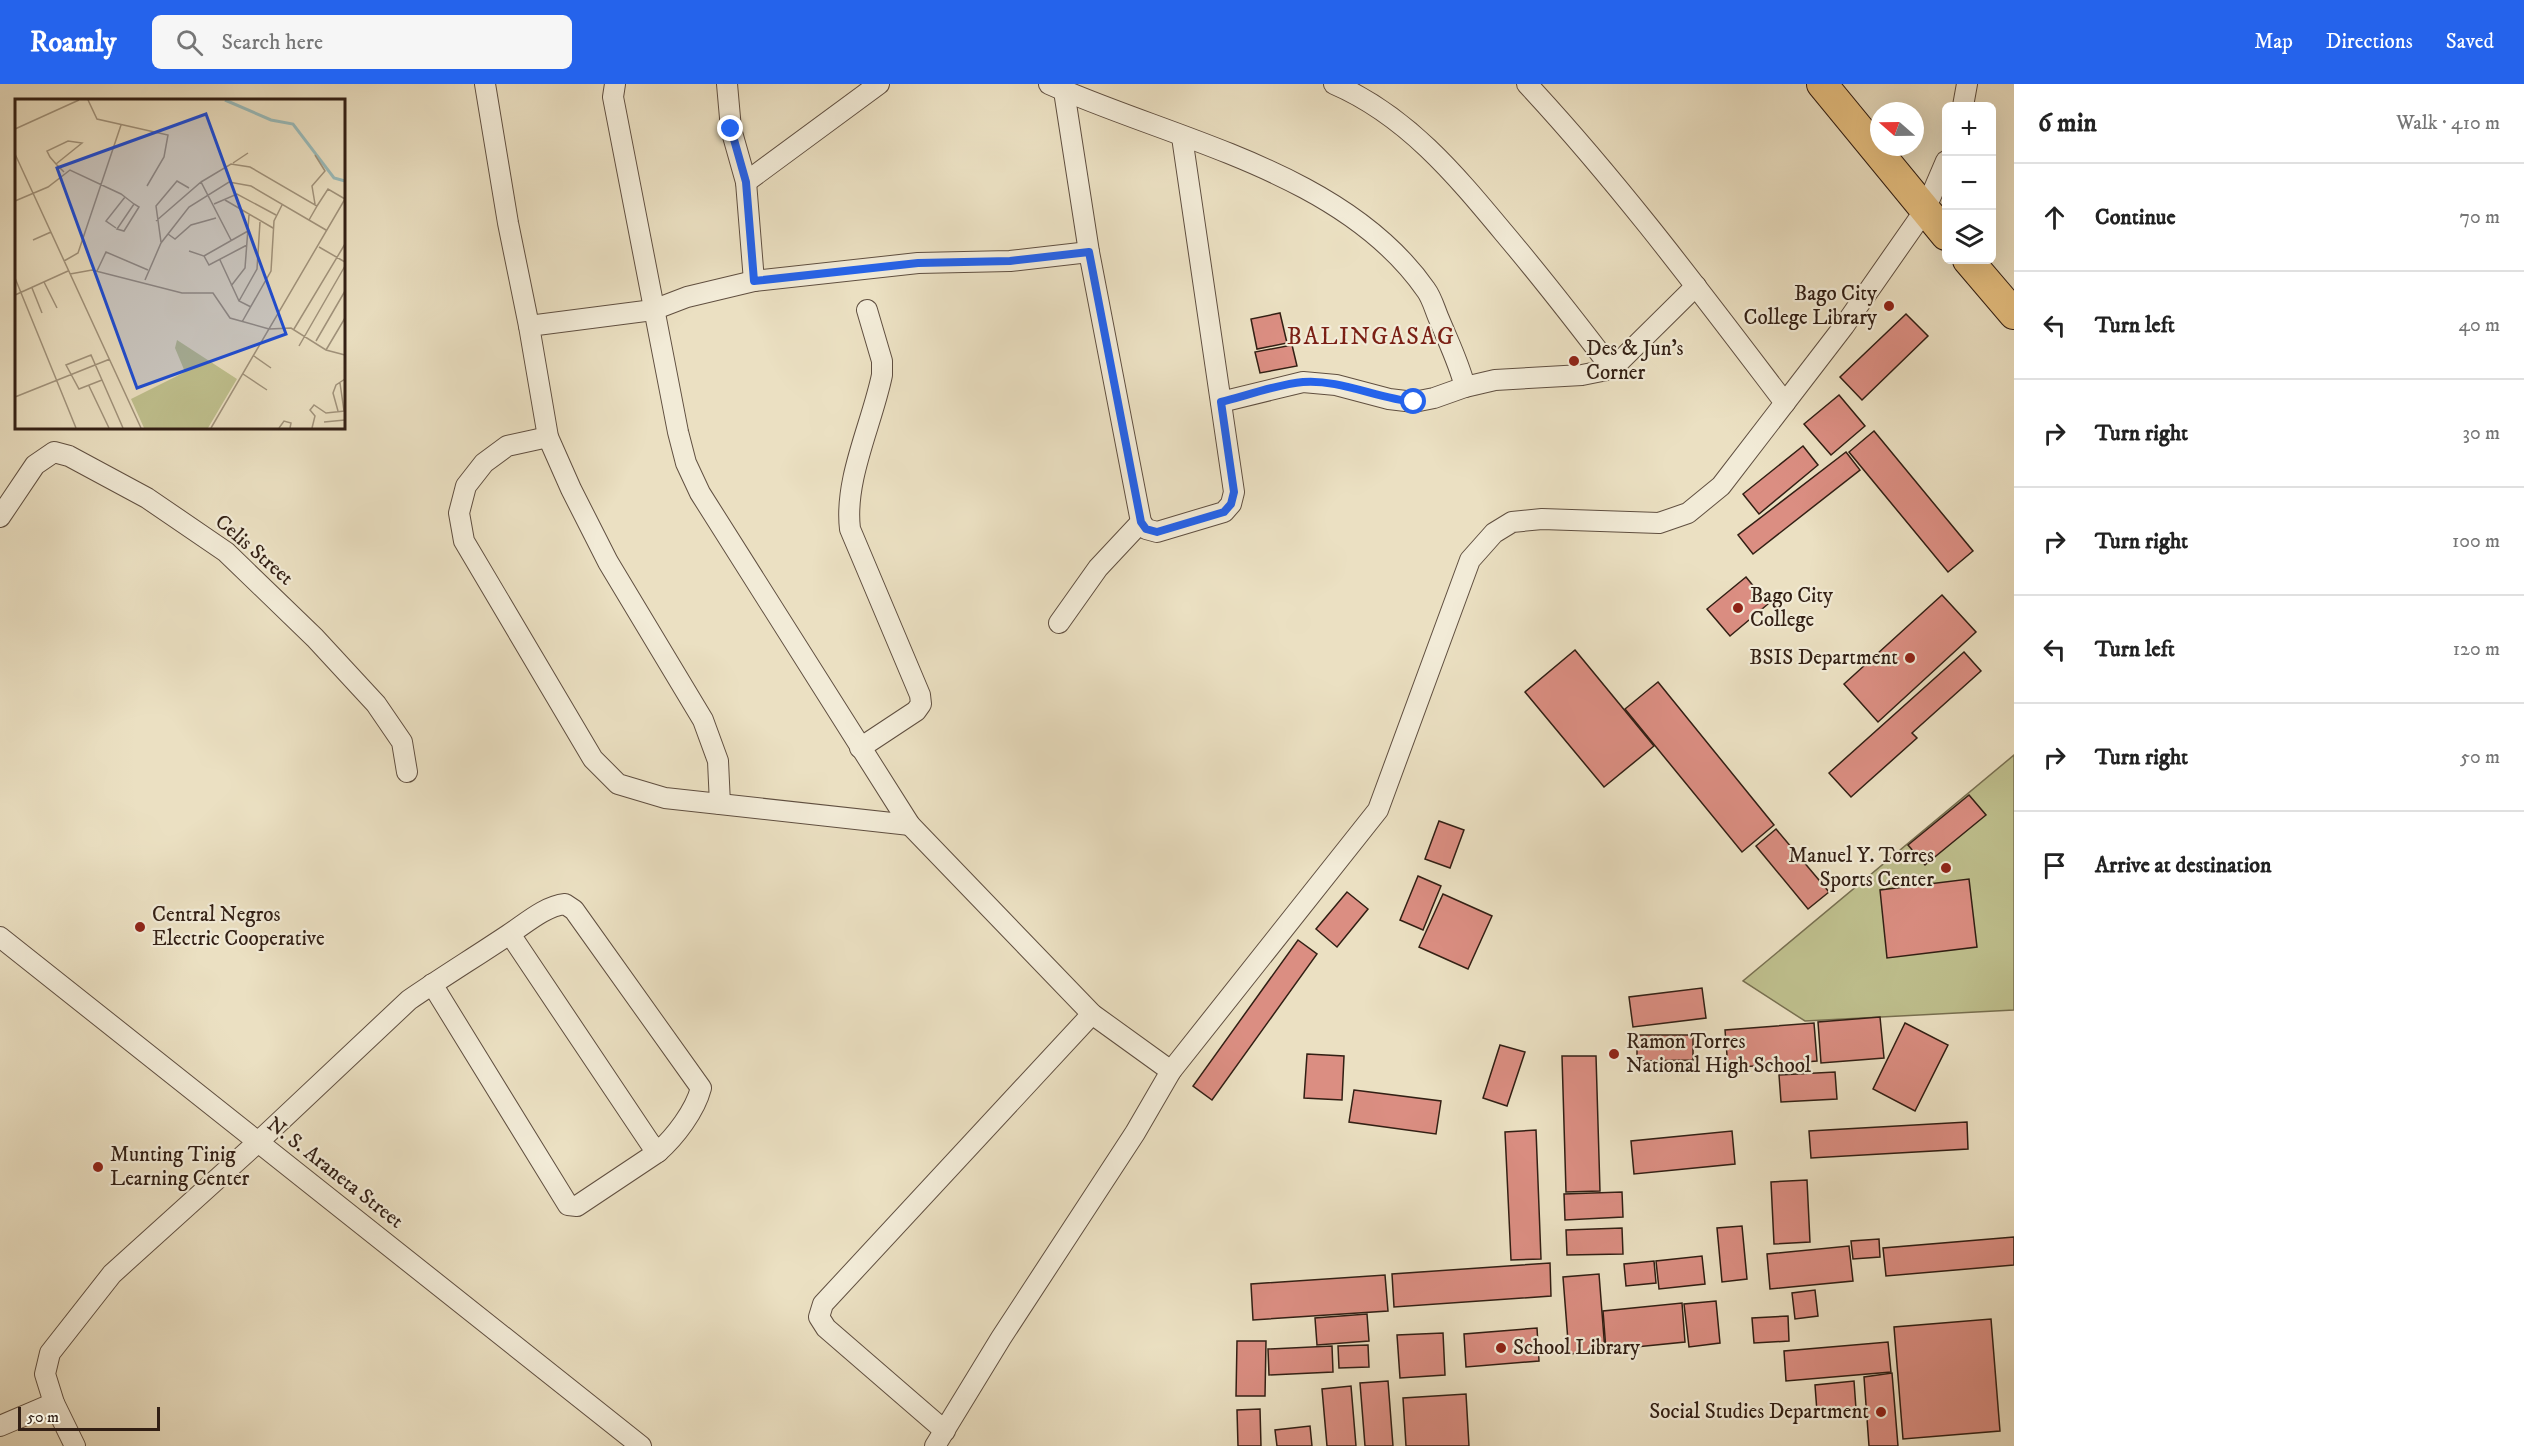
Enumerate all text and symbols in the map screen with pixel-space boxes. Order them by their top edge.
search box [152,15,572,69]
text: Roamly [30,25,116,60]
icon: search [173,26,206,59]
text: Search here [221,29,323,56]
text: Map [2254,29,2293,55]
text: Directions [2326,29,2413,55]
text: Saved [2446,29,2494,55]
inset map [15,99,345,429]
north arrow [1870,102,1924,156]
map controls [1942,102,1996,264]
button: + [1942,102,1996,156]
text: 6 min [2038,107,2097,140]
text: Walk · 410 m [2396,111,2500,136]
route end [717,115,743,141]
button: − [1942,156,1996,210]
icon: ahead [2038,201,2071,234]
text: Continue [2095,204,2176,231]
text: 70 m [2459,205,2500,230]
button: layers [1942,210,1996,264]
place label: Bago City College Library [1743,281,1878,331]
marker: Bago City College Library [1882,299,1896,313]
icon: left [2038,309,2071,342]
text: Turn left [2095,312,2175,339]
text: 40 m [2458,313,2500,338]
district label: BALINGASAG [1287,322,1455,352]
place label: Des & Jun’s Corner [1586,336,1684,386]
marker: Des & Jun’s Corner [1567,354,1581,368]
route start [1400,388,1426,414]
icon: right [2038,417,2071,450]
text: Turn right [2095,420,2188,447]
text: 30 m [2462,421,2500,446]
street label: Celis Street [209,509,299,591]
icon: right [2038,525,2071,558]
text: Turn right [2095,528,2188,555]
text: 100 m [2452,529,2500,554]
place label: Bago City College [1750,583,1834,633]
marker: Bago City College [1731,601,1745,615]
icon: left [2038,633,2071,666]
text: Turn left [2095,636,2175,663]
text: 120 m [2453,637,2500,662]
place label: BSIS Department [1749,645,1898,671]
marker: BSIS Department [1903,651,1917,665]
icon: right [2038,741,2071,774]
text: Turn right [2095,744,2188,771]
text: 50 m [2460,745,2500,770]
place label: Manuel Y. Torres Sports Center [1788,843,1934,893]
icon: arrive [2038,849,2071,882]
text: Arrive at destination [2095,852,2272,879]
marker: Manuel Y. Torres Sports Center [1939,861,1953,875]
place label: Central Negros Electric Cooperative [152,902,325,952]
marker: Central Negros Electric Cooperative [133,920,147,934]
place label: Ramon Torres National High School [1626,1029,1812,1079]
marker: Ramon Torres National High School [1607,1047,1621,1061]
street label: N. S. Araneta Street [261,1112,409,1235]
place label: Munting Tinig Learning Center [110,1142,250,1192]
marker: Munting Tinig Learning Center [91,1160,105,1174]
place label: School Library [1513,1335,1641,1361]
marker: School Library [1494,1341,1508,1355]
place label: Social Studies Department [1649,1399,1869,1425]
scale bar [18,1404,160,1432]
marker: Social Studies Department [1874,1405,1888,1419]
text: 50 m [27,1407,59,1427]

